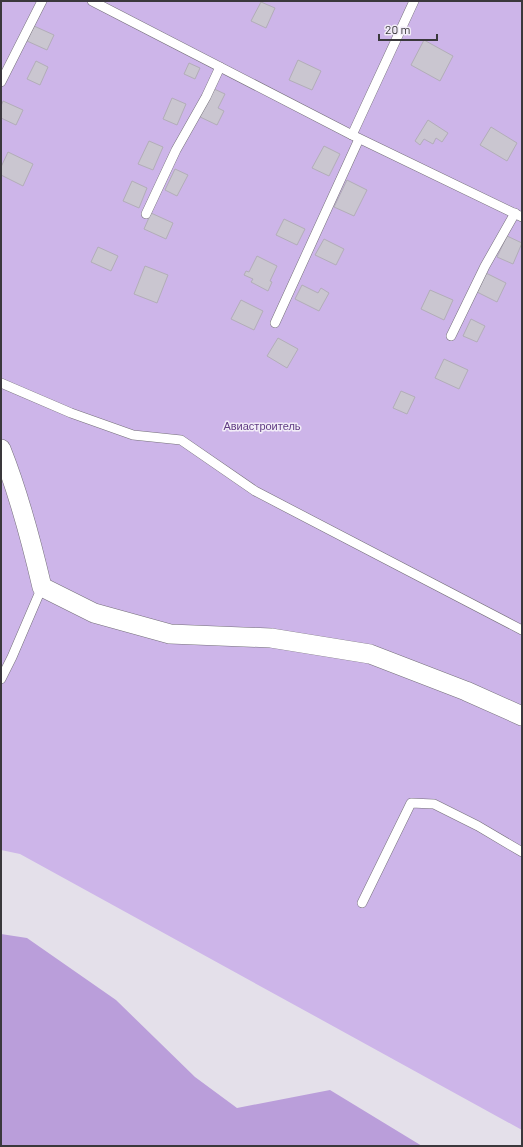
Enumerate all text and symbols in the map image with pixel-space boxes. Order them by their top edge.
scale bar [379,16,437,42]
text: 20 m [385,22,411,36]
park label: Авиастроитель [223,419,301,432]

